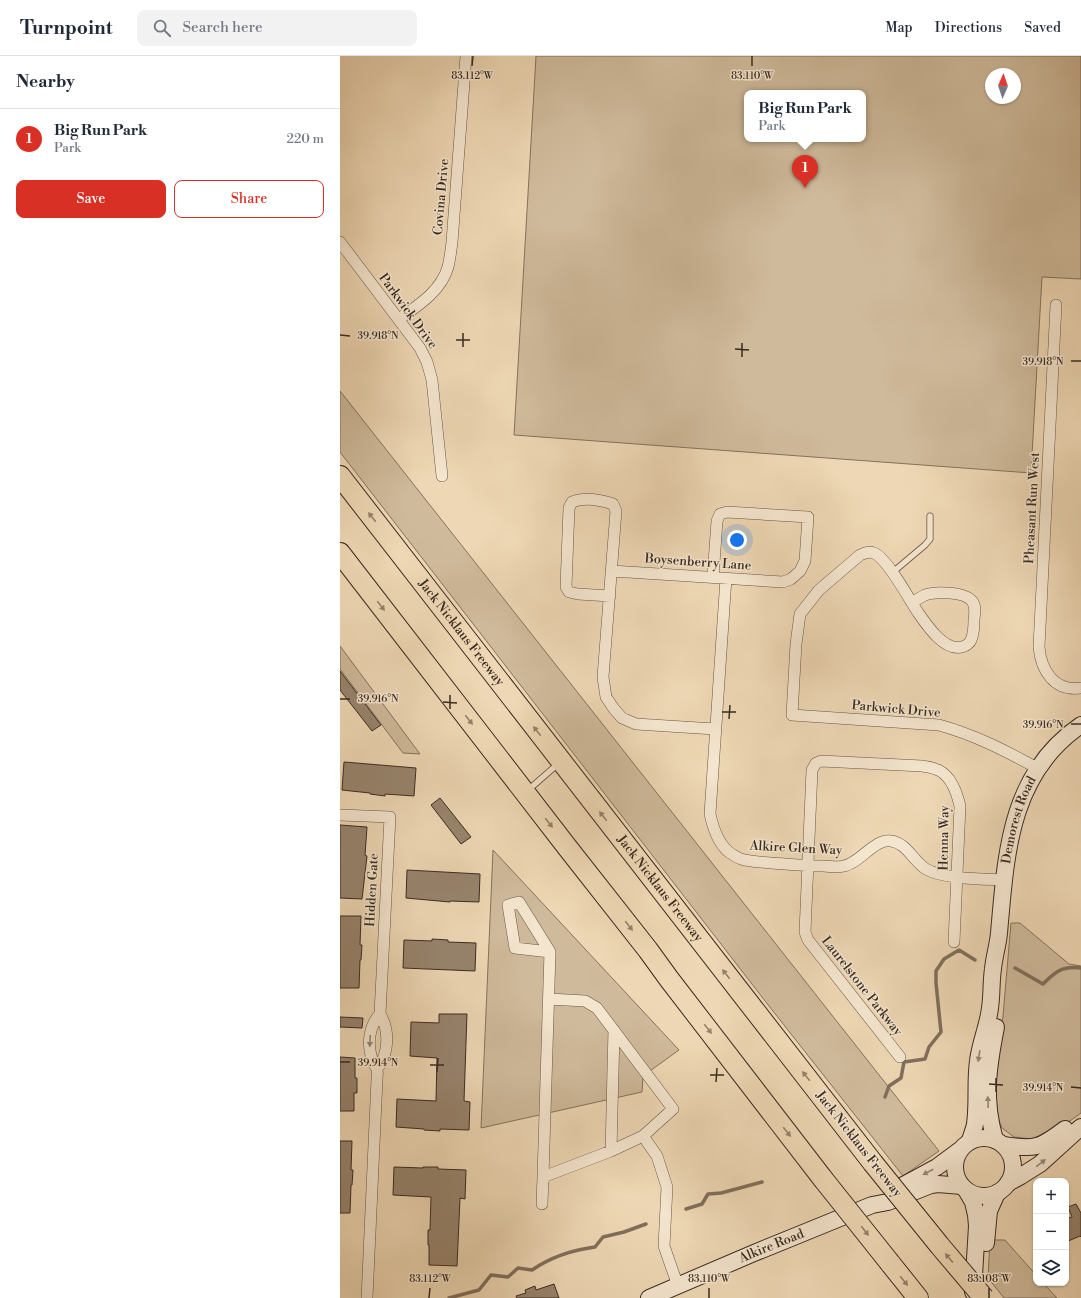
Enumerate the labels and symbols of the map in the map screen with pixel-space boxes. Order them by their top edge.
north arrow [985,68,1021,104]
text: 83.112°W [451,70,494,82]
text: 83.110°W [731,70,774,82]
pin: 1 [792,155,818,188]
street label: Covina Drive [430,158,452,236]
street label: Parkwick Drive [375,270,441,352]
text: 39.918°N [358,330,399,342]
text: 39.918°N [1023,356,1064,368]
street label: Pheasant Run West [1021,451,1043,564]
one-way arrow [368,512,376,523]
your location [727,530,747,550]
street label: Boysenberry Lane [643,550,752,574]
street label: Jack Nicklaus Freeway [414,575,508,690]
one-way arrow [377,601,386,612]
text: 39.916°N [358,693,399,705]
street label: Parkwick Drive [851,697,942,721]
one-way arrow [465,715,473,725]
text: 39.916°N [1023,719,1064,731]
one-way arrow [533,725,542,736]
street label: Demorest Road [998,773,1040,865]
street label: Henna Way [935,804,953,871]
one-way arrow [599,810,608,821]
one-way arrow [545,818,553,829]
street label: Jack Nicklaus Freeway [613,831,707,945]
street label: Alkire Glen Way [748,838,843,858]
street label: Hidden Gate [362,852,382,927]
one-way arrow [625,920,634,931]
street label: Laurelstone Parkway [818,933,906,1039]
one-way arrow [722,968,730,979]
one-way arrow [704,1024,712,1035]
one-way arrow [367,1035,373,1048]
one-way arrow [976,1050,982,1062]
text: 39.914°N [358,1057,399,1069]
one-way arrow [801,1071,810,1082]
text: 39.914°N [1023,1082,1064,1094]
street label: Jack Nicklaus Freeway [812,1087,906,1201]
one-way arrow [985,1095,991,1108]
one-way arrow [783,1127,792,1138]
one-way arrow [1035,1158,1046,1167]
one-way arrow [922,1169,933,1175]
street label: Alkire Road [736,1225,807,1267]
one-way arrow [860,1226,869,1237]
one-way arrow [945,1252,954,1263]
text: 83.112°W [409,1273,452,1285]
text: 83.110°W [688,1273,731,1285]
text: 83.108°W [967,1273,1012,1285]
one-way arrow [900,1275,909,1286]

